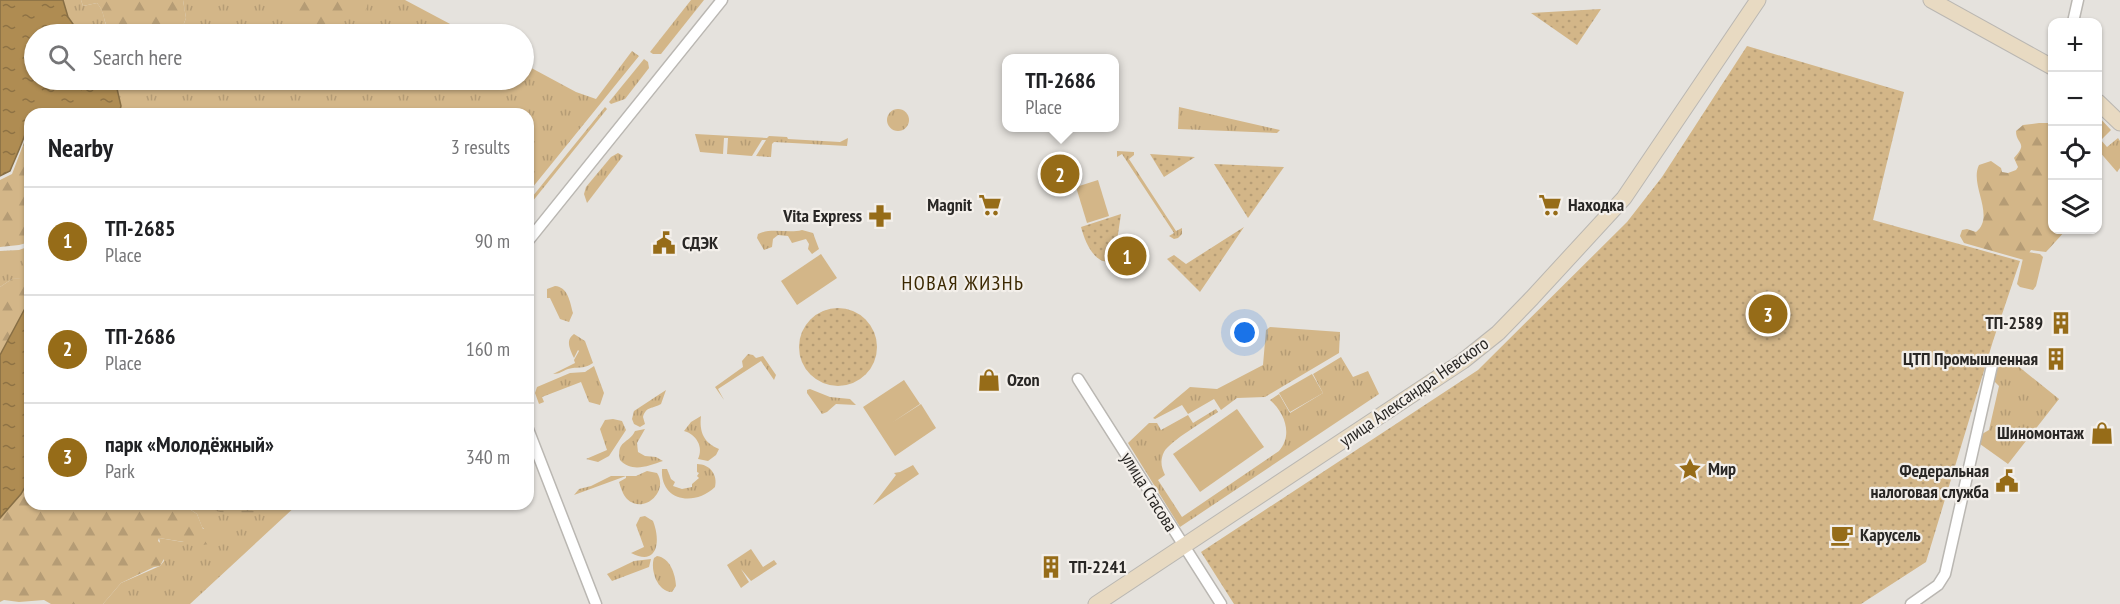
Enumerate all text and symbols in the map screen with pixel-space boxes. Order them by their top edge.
map controls [2048,18,2102,234]
button: + [2048,18,2102,72]
search box [24,24,534,90]
icon: search [45,41,78,74]
text: Search here [93,43,182,71]
popup [1002,54,1119,132]
text: ТП-2686 [1025,66,1096,94]
button: − [2048,72,2102,126]
text: Place [1025,94,1062,120]
button: locate [2048,126,2102,180]
text: Nearby [48,131,113,164]
text: 3 results [451,134,510,160]
pin: 2 [1040,152,1080,196]
button: layers [2048,180,2102,234]
supermarket icon: Magnit [977,192,1003,218]
supermarket icon: Находка [1537,192,1563,218]
place label: Magnit [927,193,973,216]
place label: Находка [1568,193,1624,216]
pharmacy icon: Vita Express [867,203,893,229]
place label: Vita Express [782,204,862,227]
text: ТП-2685 [105,214,176,242]
text: 1 [63,228,72,254]
text: 90 m [475,228,510,254]
public building icon: СДЭК [651,230,677,256]
place label: СДЭК [682,231,719,254]
pin: 1 [1108,234,1146,278]
text: Place [105,242,142,268]
district label: НОВАЯ ЖИЗНЬ [902,270,1024,296]
pin: 3 [1748,292,1788,336]
building icon: ТП-2589 [2048,310,2074,336]
place label: ТП-2589 [1985,311,2043,334]
your location [1230,318,1259,347]
text: ТП-2686 [105,322,176,350]
street label: улица Александра Невского [1335,331,1493,452]
text: 2 [63,336,72,362]
text: 160 m [466,336,510,362]
building icon: ЦТП Промышленная [2043,346,2069,372]
place label: ЦТП Промышленная [1903,347,2038,370]
text: Place [105,350,142,376]
shop icon: Ozon [976,367,1002,393]
place label: Ozon [1007,368,1040,391]
shop icon: Шиномонтаж [2089,420,2115,446]
place label: Шиномонтаж [1997,421,2085,444]
text: парк «Молодёжный» [105,430,274,458]
text: 3 [63,444,72,470]
text: 340 m [466,444,510,470]
street label: улица Стасова [1116,448,1183,536]
place icon: Мир [1677,456,1703,482]
place label: Мир [1708,457,1736,480]
text: Park [105,458,135,484]
place label: Федеральная налоговая служба [1870,459,1989,503]
public building icon: Федеральная налоговая служба [1994,468,2020,494]
cafe icon: Карусель [1829,522,1855,548]
place label: Карусель [1860,523,1921,546]
building icon: ТП-2241 [1038,554,1064,580]
place label: ТП-2241 [1069,555,1127,578]

